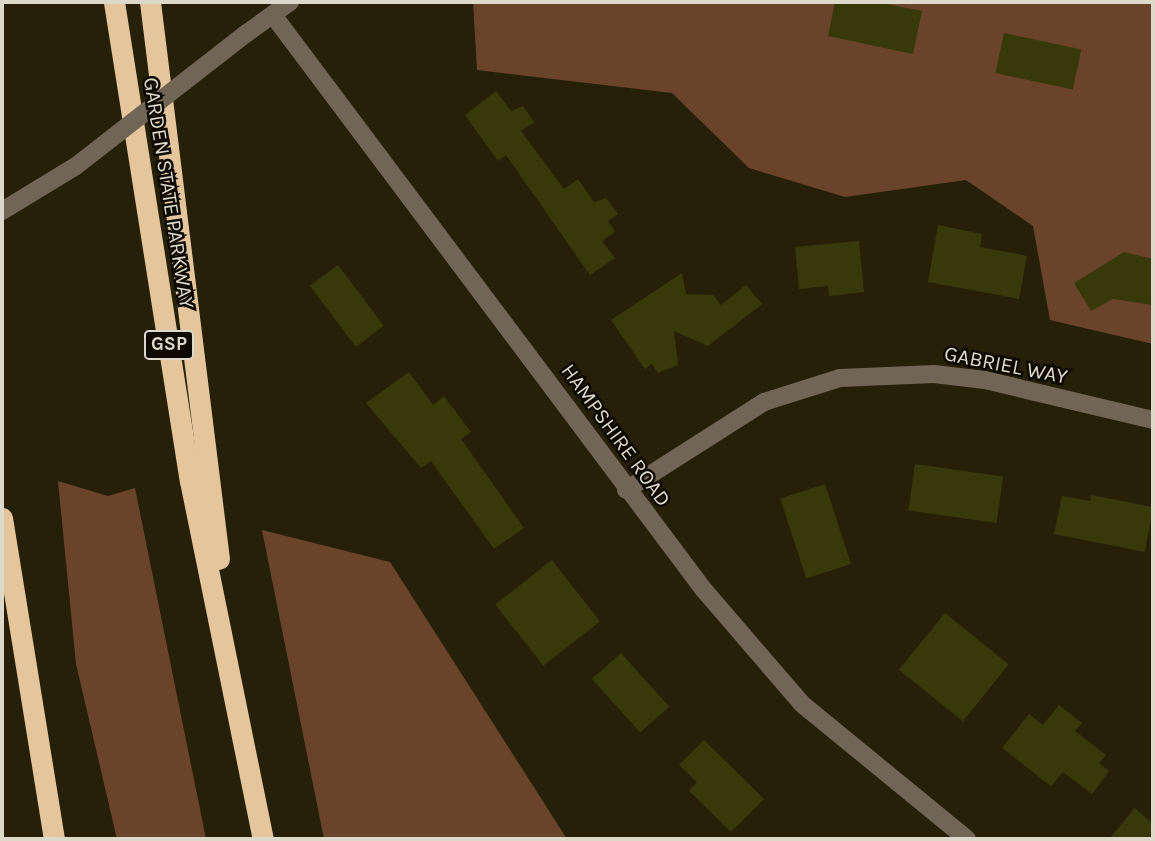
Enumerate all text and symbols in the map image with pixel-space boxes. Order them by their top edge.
street label: GARDEN STATE PARKWAY [138,75,200,311]
road number: GSP [143,330,195,360]
street label: GABRIEL WAY [942,341,1070,389]
street label: HAMPSHIRE ROAD [556,359,676,511]

